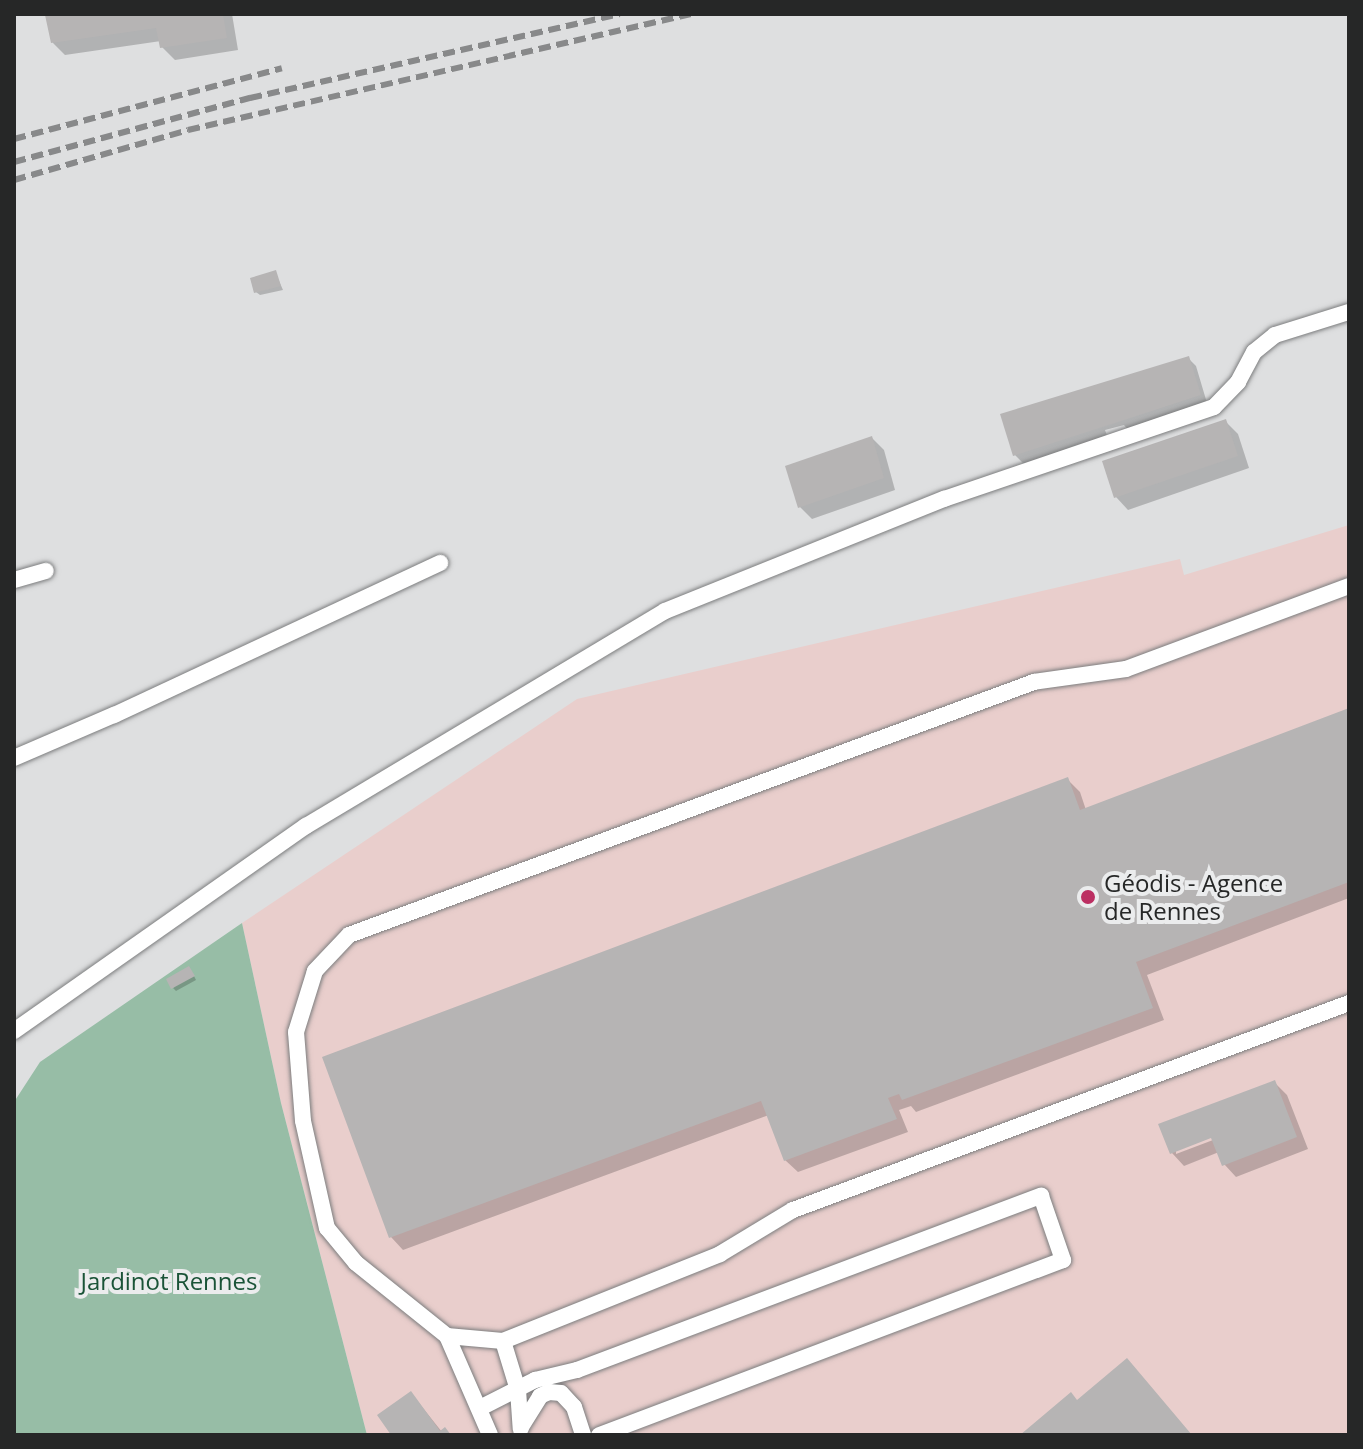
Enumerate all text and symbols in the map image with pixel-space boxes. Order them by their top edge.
place label: Géodis - Agence de Rennes [1104,869,1283,925]
marker: Géodis - Agence de Rennes [1079,888,1097,906]
park label: Jardinot Rennes [81,1267,257,1295]

